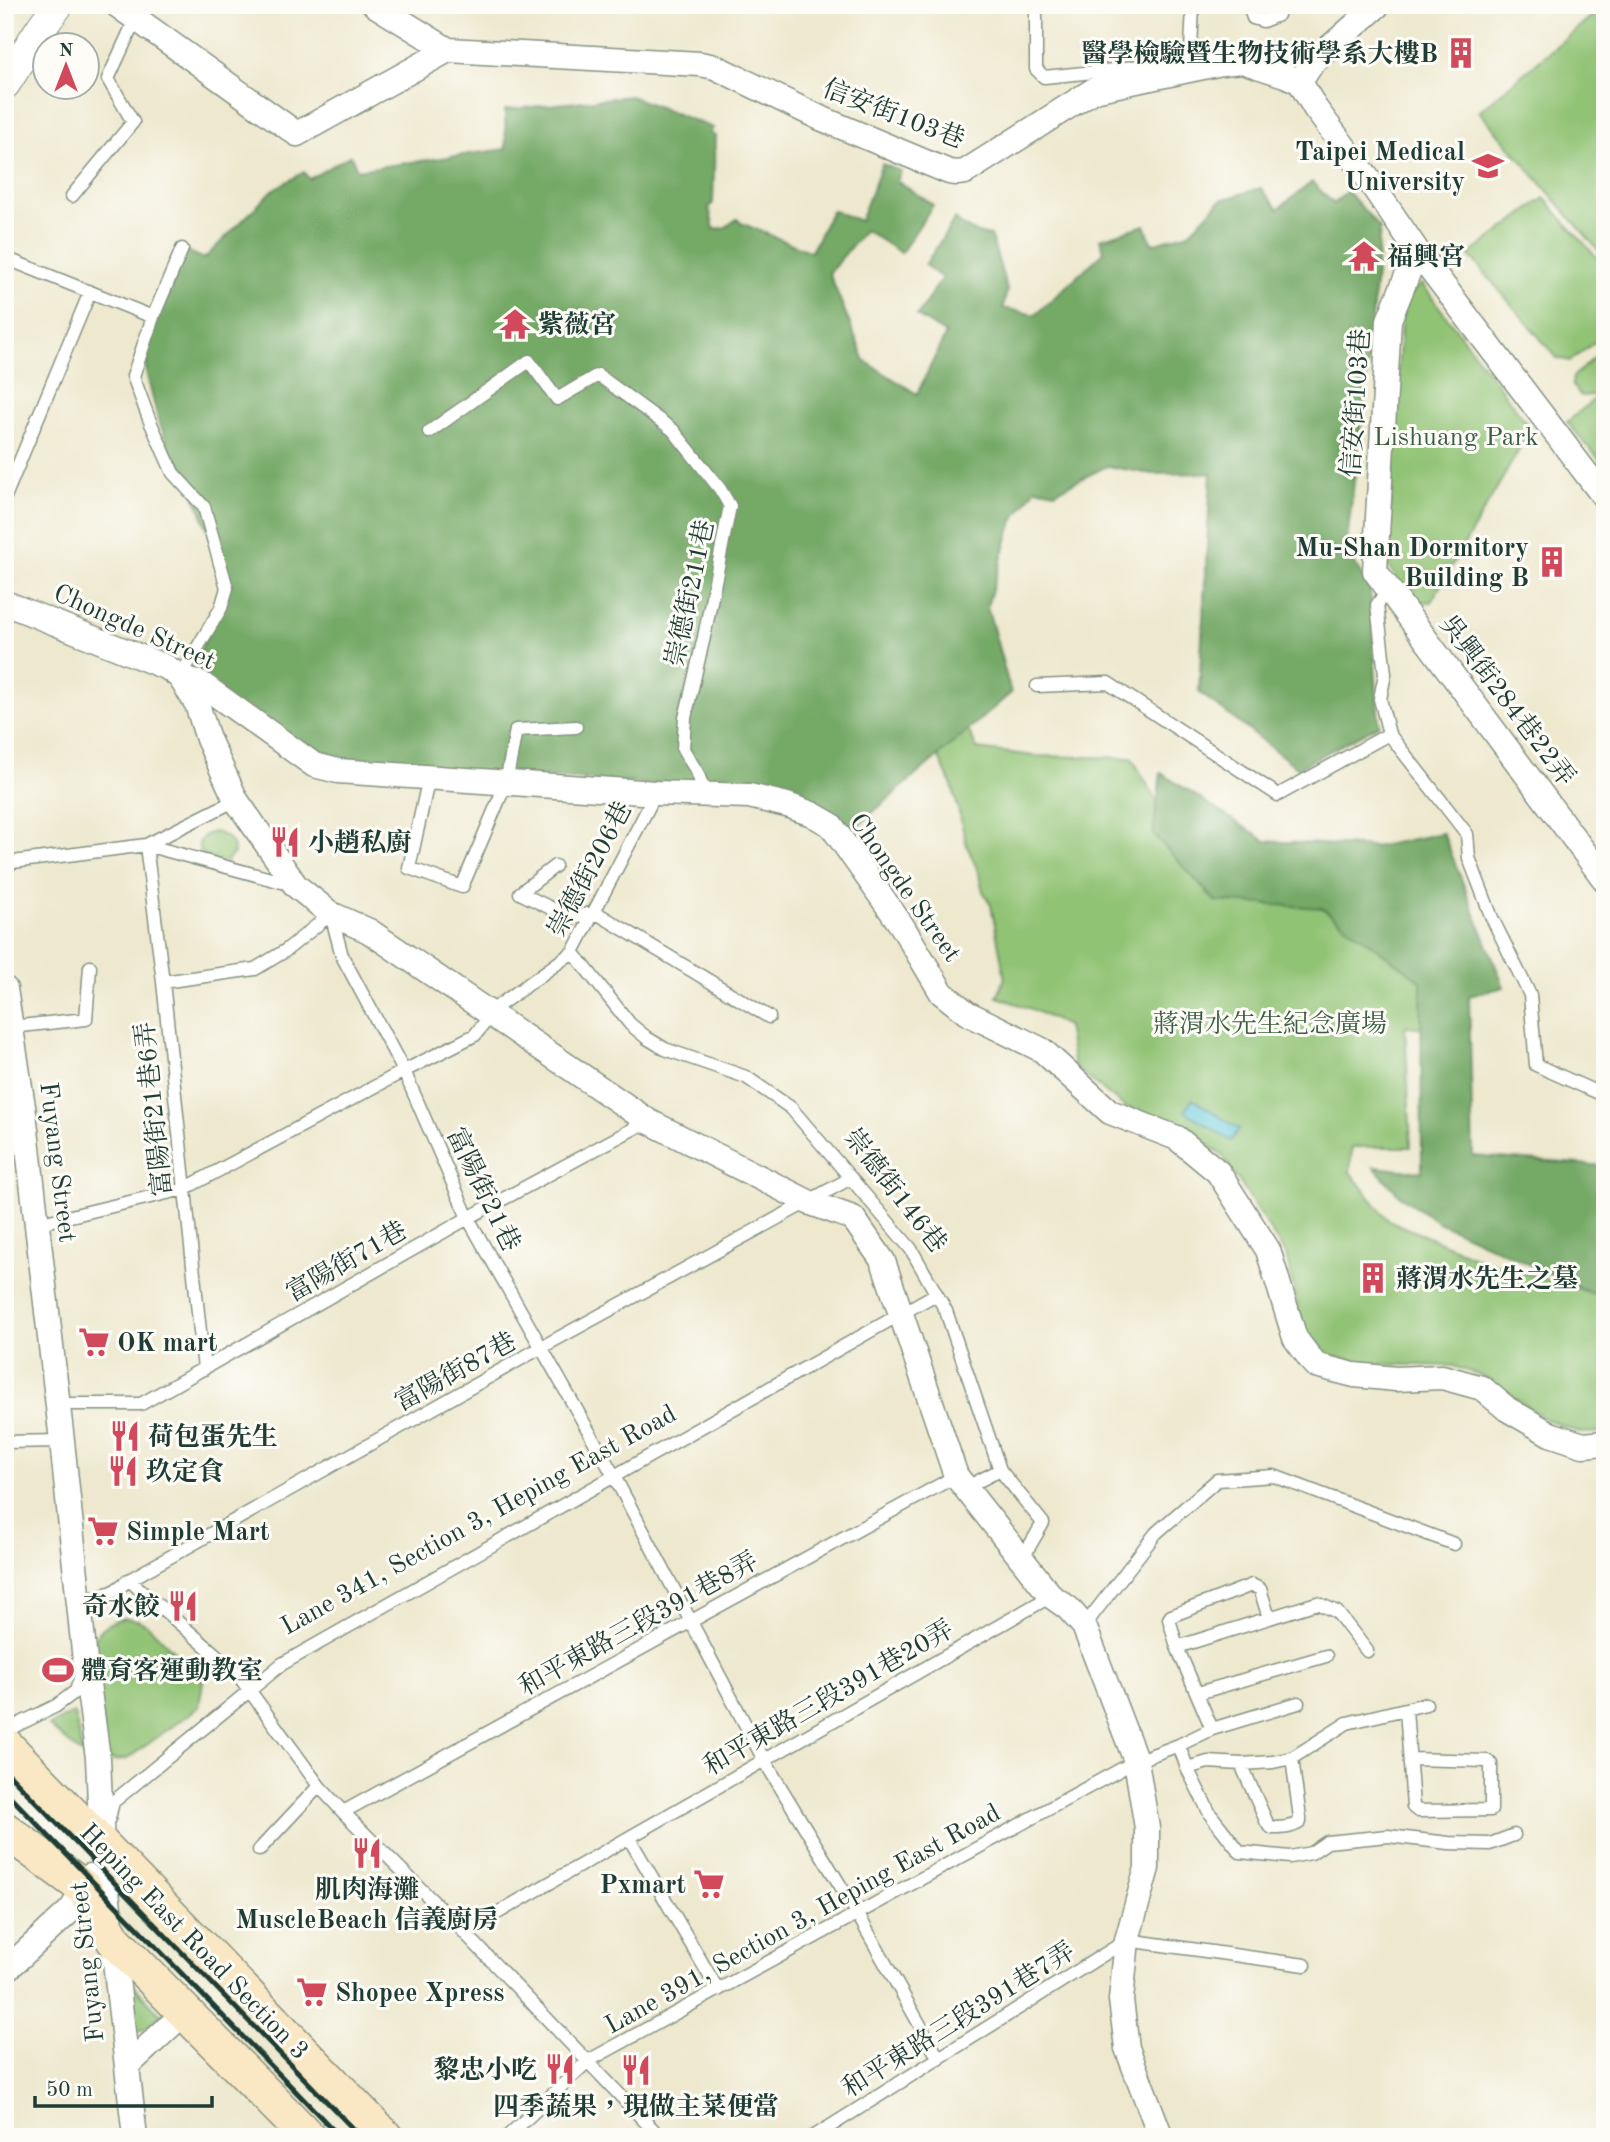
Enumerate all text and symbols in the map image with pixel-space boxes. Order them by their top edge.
north arrow [32,32,102,102]
building icon: 醫學檢驗暨生物技術學系大樓B [1444,36,1478,70]
place label: 醫學檢驗暨生物技術學系大樓B [1082,39,1438,68]
text: N [59,42,74,61]
street label: 信安街103巷 [819,73,969,154]
place label: Taipei Medical University [1295,140,1465,196]
school or university icon: Taipei Medical University [1471,149,1505,183]
temple icon: 福興宮 [1347,239,1381,273]
place label: 福興宮 [1387,242,1465,271]
temple icon: 紫薇宮 [498,307,532,341]
place label: 紫薇宮 [538,310,616,339]
street label: 信安街103巷 [1336,328,1375,478]
park label: Lishuang Park [1373,425,1539,451]
street label: 崇德街211巷 [661,517,719,669]
place label: Mu-Shan Dormitory Building B [1296,536,1529,592]
building icon: Mu-Shan Dormitory Building B [1535,545,1569,579]
street label: Chongde Street [49,581,219,675]
street label: 吳興街284巷22弄 [1434,610,1580,791]
street label: 崇德街206巷 [542,797,637,942]
street label: Chongde Street [844,809,965,967]
restaurant icon: 小趙私廚 [268,825,302,859]
place label: 小趙私廚 [308,828,412,857]
park label: 蔣渭水先生紀念廣場 [1153,1010,1387,1038]
street label: 富陽街21巷6弄 [130,1020,177,1198]
street label: Fuyang Street [34,1081,80,1244]
street label: 富陽街21巷 [441,1123,526,1256]
street label: 崇德街146巷 [838,1123,952,1258]
street label: 富陽街71巷 [281,1215,412,1308]
building icon: 蔣渭水先生之墓 [1356,1261,1390,1295]
place label: 蔣渭水先生之墓 [1396,1264,1578,1293]
supermarket icon: OK mart [77,1325,111,1359]
street label: 富陽街87巷 [390,1326,521,1417]
place label: OK mart [117,1331,218,1357]
street label: Lane 341, Section 3, Heping East Road [277,1401,681,1641]
restaurant icon: 荷包蛋先生 [108,1419,142,1453]
place label: 荷包蛋先生 [148,1422,278,1451]
restaurant icon: 玖定食 [106,1454,140,1488]
place label: 玖定食 [146,1457,224,1486]
supermarket icon: Simple Mart [86,1514,120,1548]
place label: Simple Mart [126,1520,269,1546]
street label: 和平東路三段391巷8弄 [514,1547,763,1701]
restaurant icon: 奇水餃 [166,1589,200,1623]
place label: 奇水餃 [82,1592,160,1621]
street label: 和平東路三段391巷20弄 [699,1615,958,1781]
sports icon: 體育客運動教室 [41,1653,75,1687]
place label: 體育客運動教室 [81,1656,263,1685]
street label: Lane 391, Section 3, Heping East Road [601,1800,1005,2040]
street label: Heping East Road Section 3 [74,1819,313,2065]
restaurant icon: 肌肉海灘 MuscleBeach 信義廚房 [350,1836,384,1870]
supermarket icon: Pxmart [692,1867,726,1901]
place label: Pxmart [599,1873,686,1899]
place label: 肌肉海灘 MuscleBeach 信義廚房 [235,1875,499,1934]
street label: Fuyang Street [67,1880,109,2043]
street label: 和平東路三段391巷7弄 [837,1937,1080,2103]
supermarket icon: Shopee Xpress [295,1975,329,2009]
place label: Shopee Xpress [335,1981,504,2007]
restaurant icon: 黎忠小吃 [543,2052,577,2086]
restaurant icon: 四季蔬果，現做主菜便當 [619,2053,653,2087]
place label: 黎忠小吃 [433,2055,537,2084]
scale bar [35,2065,212,2109]
text: 50 m [46,2080,93,2101]
place label: 四季蔬果，現做主菜便當 [493,2092,779,2121]

